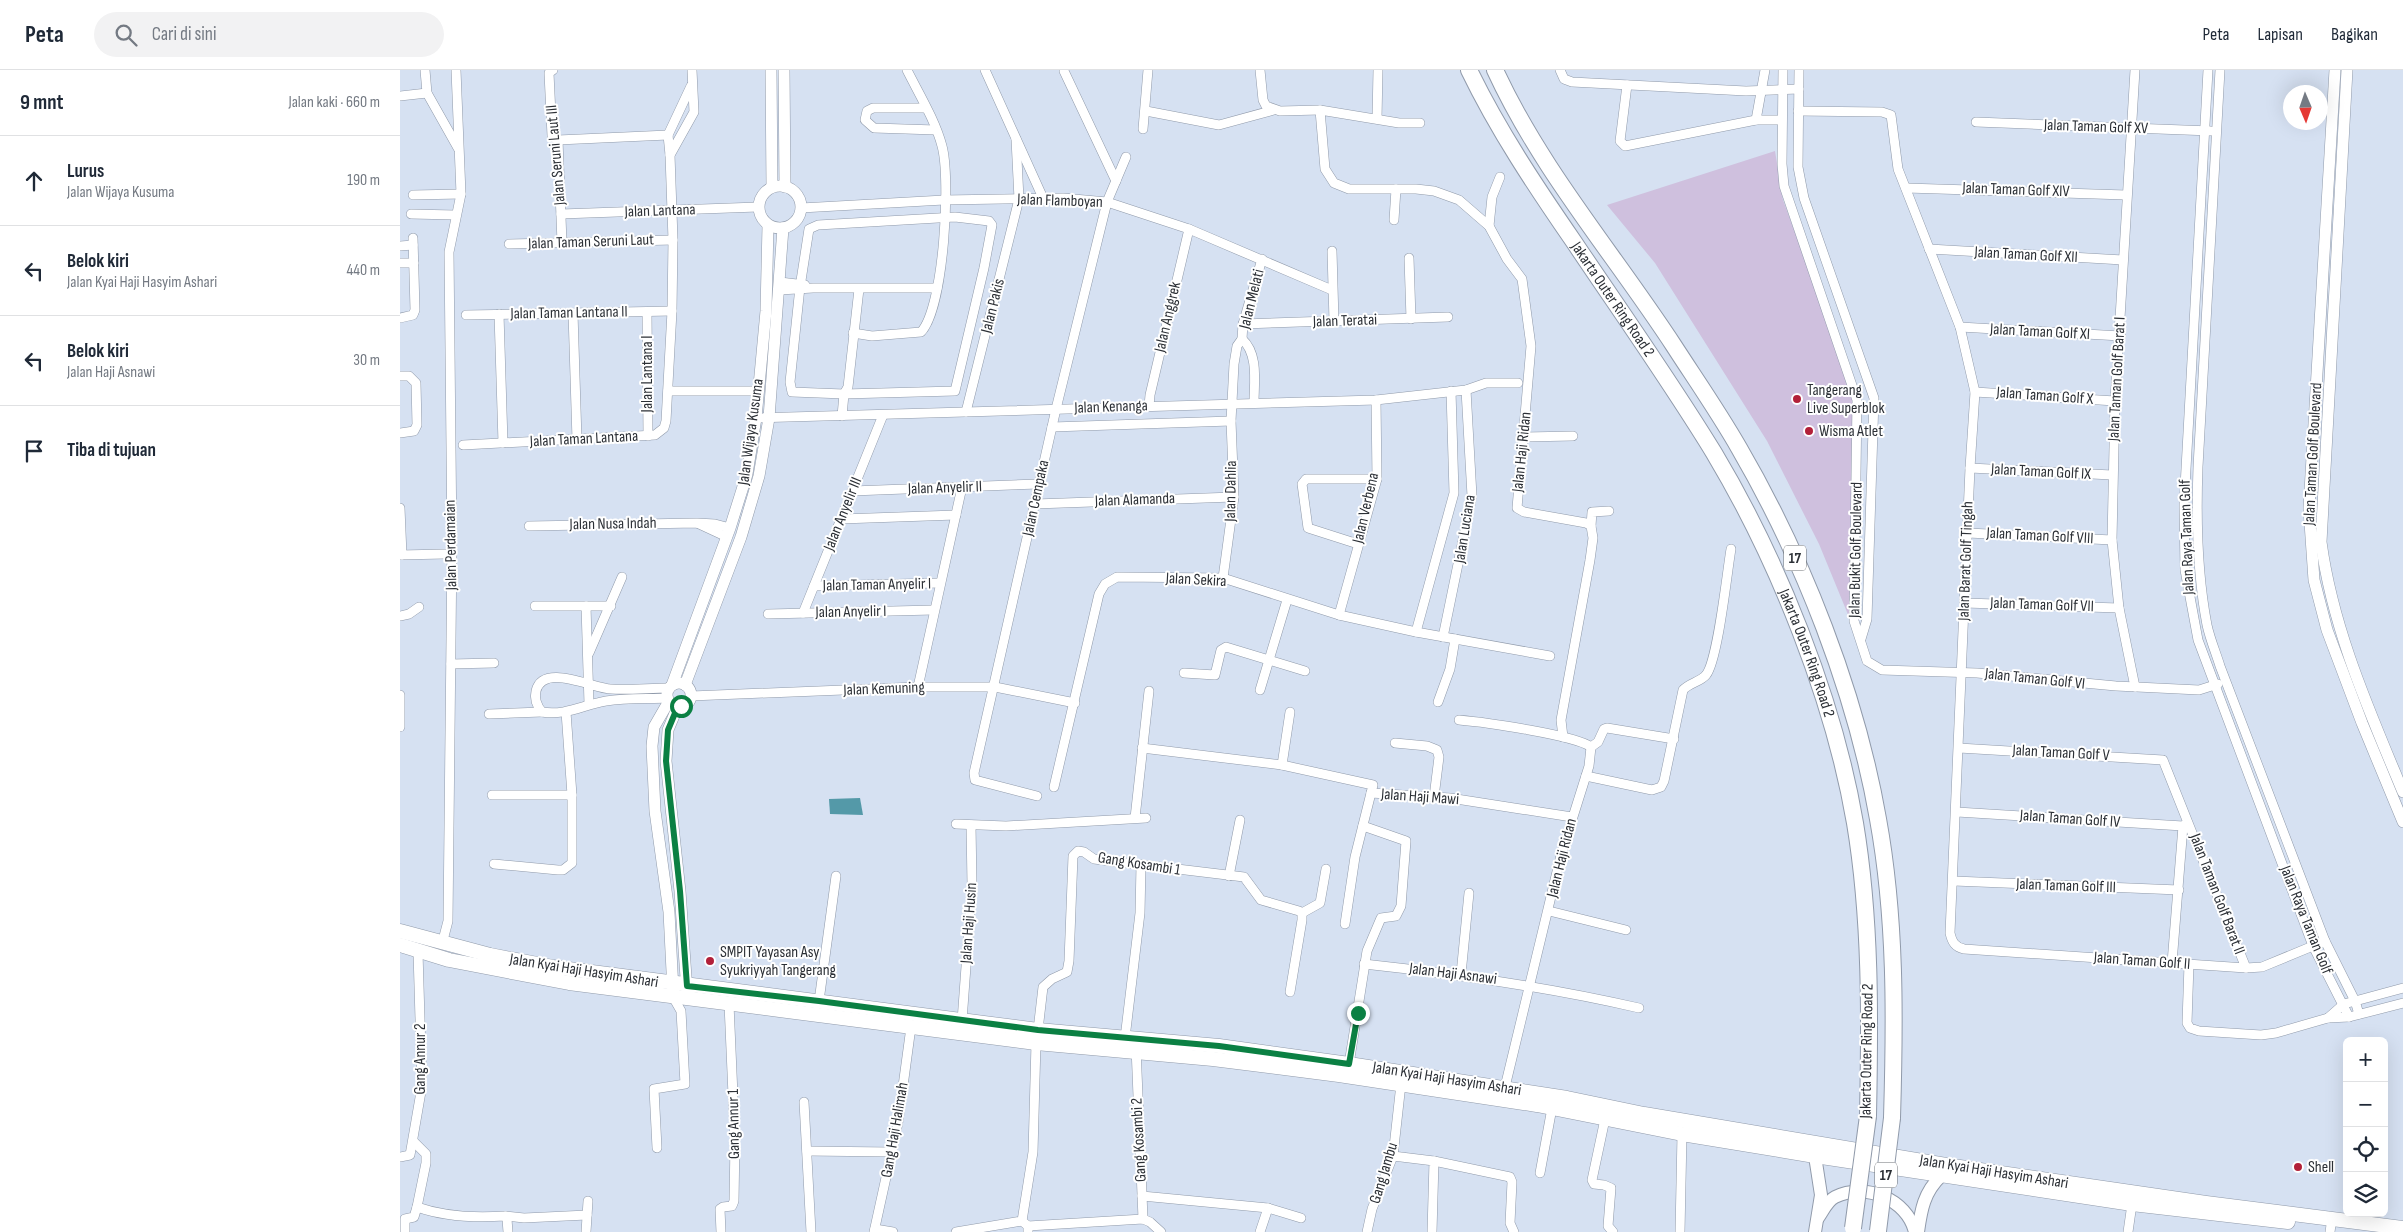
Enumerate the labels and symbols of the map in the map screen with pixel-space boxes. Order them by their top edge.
north arrow [2283,85,2328,130]
street label: Jalan Seruni Laut III [542,104,570,207]
street label: Jalan Taman Golf XV [2043,116,2149,138]
street label: Jalan Taman Golf XIV [1961,179,2071,201]
street label: Jalan Flamboyan [1016,190,1103,212]
street label: Jalan Lantana [623,200,696,222]
street label: Jalan Taman Seruni Laut [527,230,654,254]
street label: Jakarta Outer Ring Road 2 [1567,237,1659,361]
street label: Jalan Taman Golf XII [1973,243,2078,267]
street label: Jalan Melati [1235,267,1269,332]
street label: Jalan Pakis [977,277,1009,336]
street label: Jalan Anggrek [1150,280,1185,355]
street label: Jalan Taman Lantana II [509,302,628,324]
street label: Jalan Teratai [1312,310,1377,332]
street label: Jalan Taman Golf Barat I [2104,316,2130,443]
street label: Jalan Taman Golf XI [1988,320,2091,344]
street label: Jalan Lantana I [638,336,657,413]
street label: Jalan Wijaya Kusuma [734,377,768,488]
place label: Tangerang Live Superblok [1807,381,1885,418]
street label: Jalan Taman Golf Boulevard [2300,382,2326,527]
street label: Jalan Taman Golf X [1995,383,2094,409]
marker: Tangerang Live Superblok [1791,393,1803,405]
street label: Jalan Kenanga [1073,396,1148,418]
street label: Jalan Haji Ridan [1508,411,1536,494]
place label: Wisma Atlet [1819,422,1883,441]
marker: Wisma Atlet [1803,425,1815,437]
street label: Jalan Taman Lantana [528,427,639,451]
street label: Jalan Cempaka [1018,458,1053,539]
street label: Jalan Dahlia [1221,460,1241,523]
street label: Jalan Taman Golf IX [1989,460,2092,484]
street label: Jalan Verbena [1348,471,1383,546]
street label: Jalan Anyelir III [819,474,866,554]
street label: Jalan Anyelir II [907,477,982,499]
street label: Jalan Raya Taman Golf [2175,479,2199,596]
street label: Jalan Bukit Golf Boulevard [1845,482,1867,619]
street label: Jalan Alamanda [1094,489,1175,511]
street label: Jalan Luciana [1450,493,1480,566]
street label: Jalan Perdamaian [441,499,461,592]
street label: Jalan Barat Golf Tingah [1954,501,1978,622]
street label: Jalan Nusa Indah [568,514,657,534]
street label: Jalan Taman Golf VIII [1985,524,2094,548]
road number: 17 [1784,546,1806,570]
street label: Jalan Sekira [1164,569,1227,591]
street label: Jalan Taman Anyelir I [822,575,931,595]
street label: Jakarta Outer Ring Road 2 [1774,585,1839,719]
street label: Jalan Taman Golf VII [1989,594,2094,616]
street label: Jalan Anyelir I [814,602,887,622]
street label: Jalan Taman Golf VI [1983,664,2086,694]
street label: Jalan Kemuning [842,678,925,700]
route start [670,695,693,718]
street label: Jalan Taman Golf V [2011,741,2111,765]
street label: Jalan Haji Mawi [1379,785,1460,809]
street label: Jalan Taman Golf IV [2018,806,2122,832]
street label: Jalan Haji Ridan [1543,817,1581,900]
street label: Jalan Taman Golf Barat II [2185,830,2249,957]
street label: Gang Kosambi 1 [1096,848,1182,880]
street label: Jalan Raya Taman Golf [2275,862,2337,977]
street label: Jalan Taman Golf III [2015,875,2116,897]
street label: Jalan Haji Husin [957,882,981,965]
place label: SMPIT Yayasan Asy Syukriyyah Tangerang [720,943,836,980]
street label: Jalan Taman Golf II [2092,948,2191,974]
street label: Jalan Kyai Haji Hasyim Ashari [507,950,660,992]
marker: SMPIT Yayasan Asy Syukriyyah Tangerang [704,955,716,967]
street label: Jalan Haji Asnawi [1407,959,1498,989]
street label: Jakarta Outer Ring Road 2 [1856,983,1878,1120]
route end [1347,1002,1370,1025]
street label: Gang Annur 2 [411,1023,430,1095]
street label: Jalan Kyai Haji Hasyim Ashari [1370,1058,1523,1100]
street label: Gang Haji Halimah [877,1081,913,1179]
street label: Gang Annur 1 [724,1088,744,1159]
street label: Gang Kosambi 2 [1127,1097,1151,1183]
street label: Gang Jambu [1366,1140,1402,1206]
street label: Jalan Kyai Haji Hasyim Ashari [1917,1151,2070,1193]
place label: Shell [2308,1158,2334,1177]
marker: Shell [2292,1161,2304,1173]
road number: 17 [1875,1162,1897,1188]

